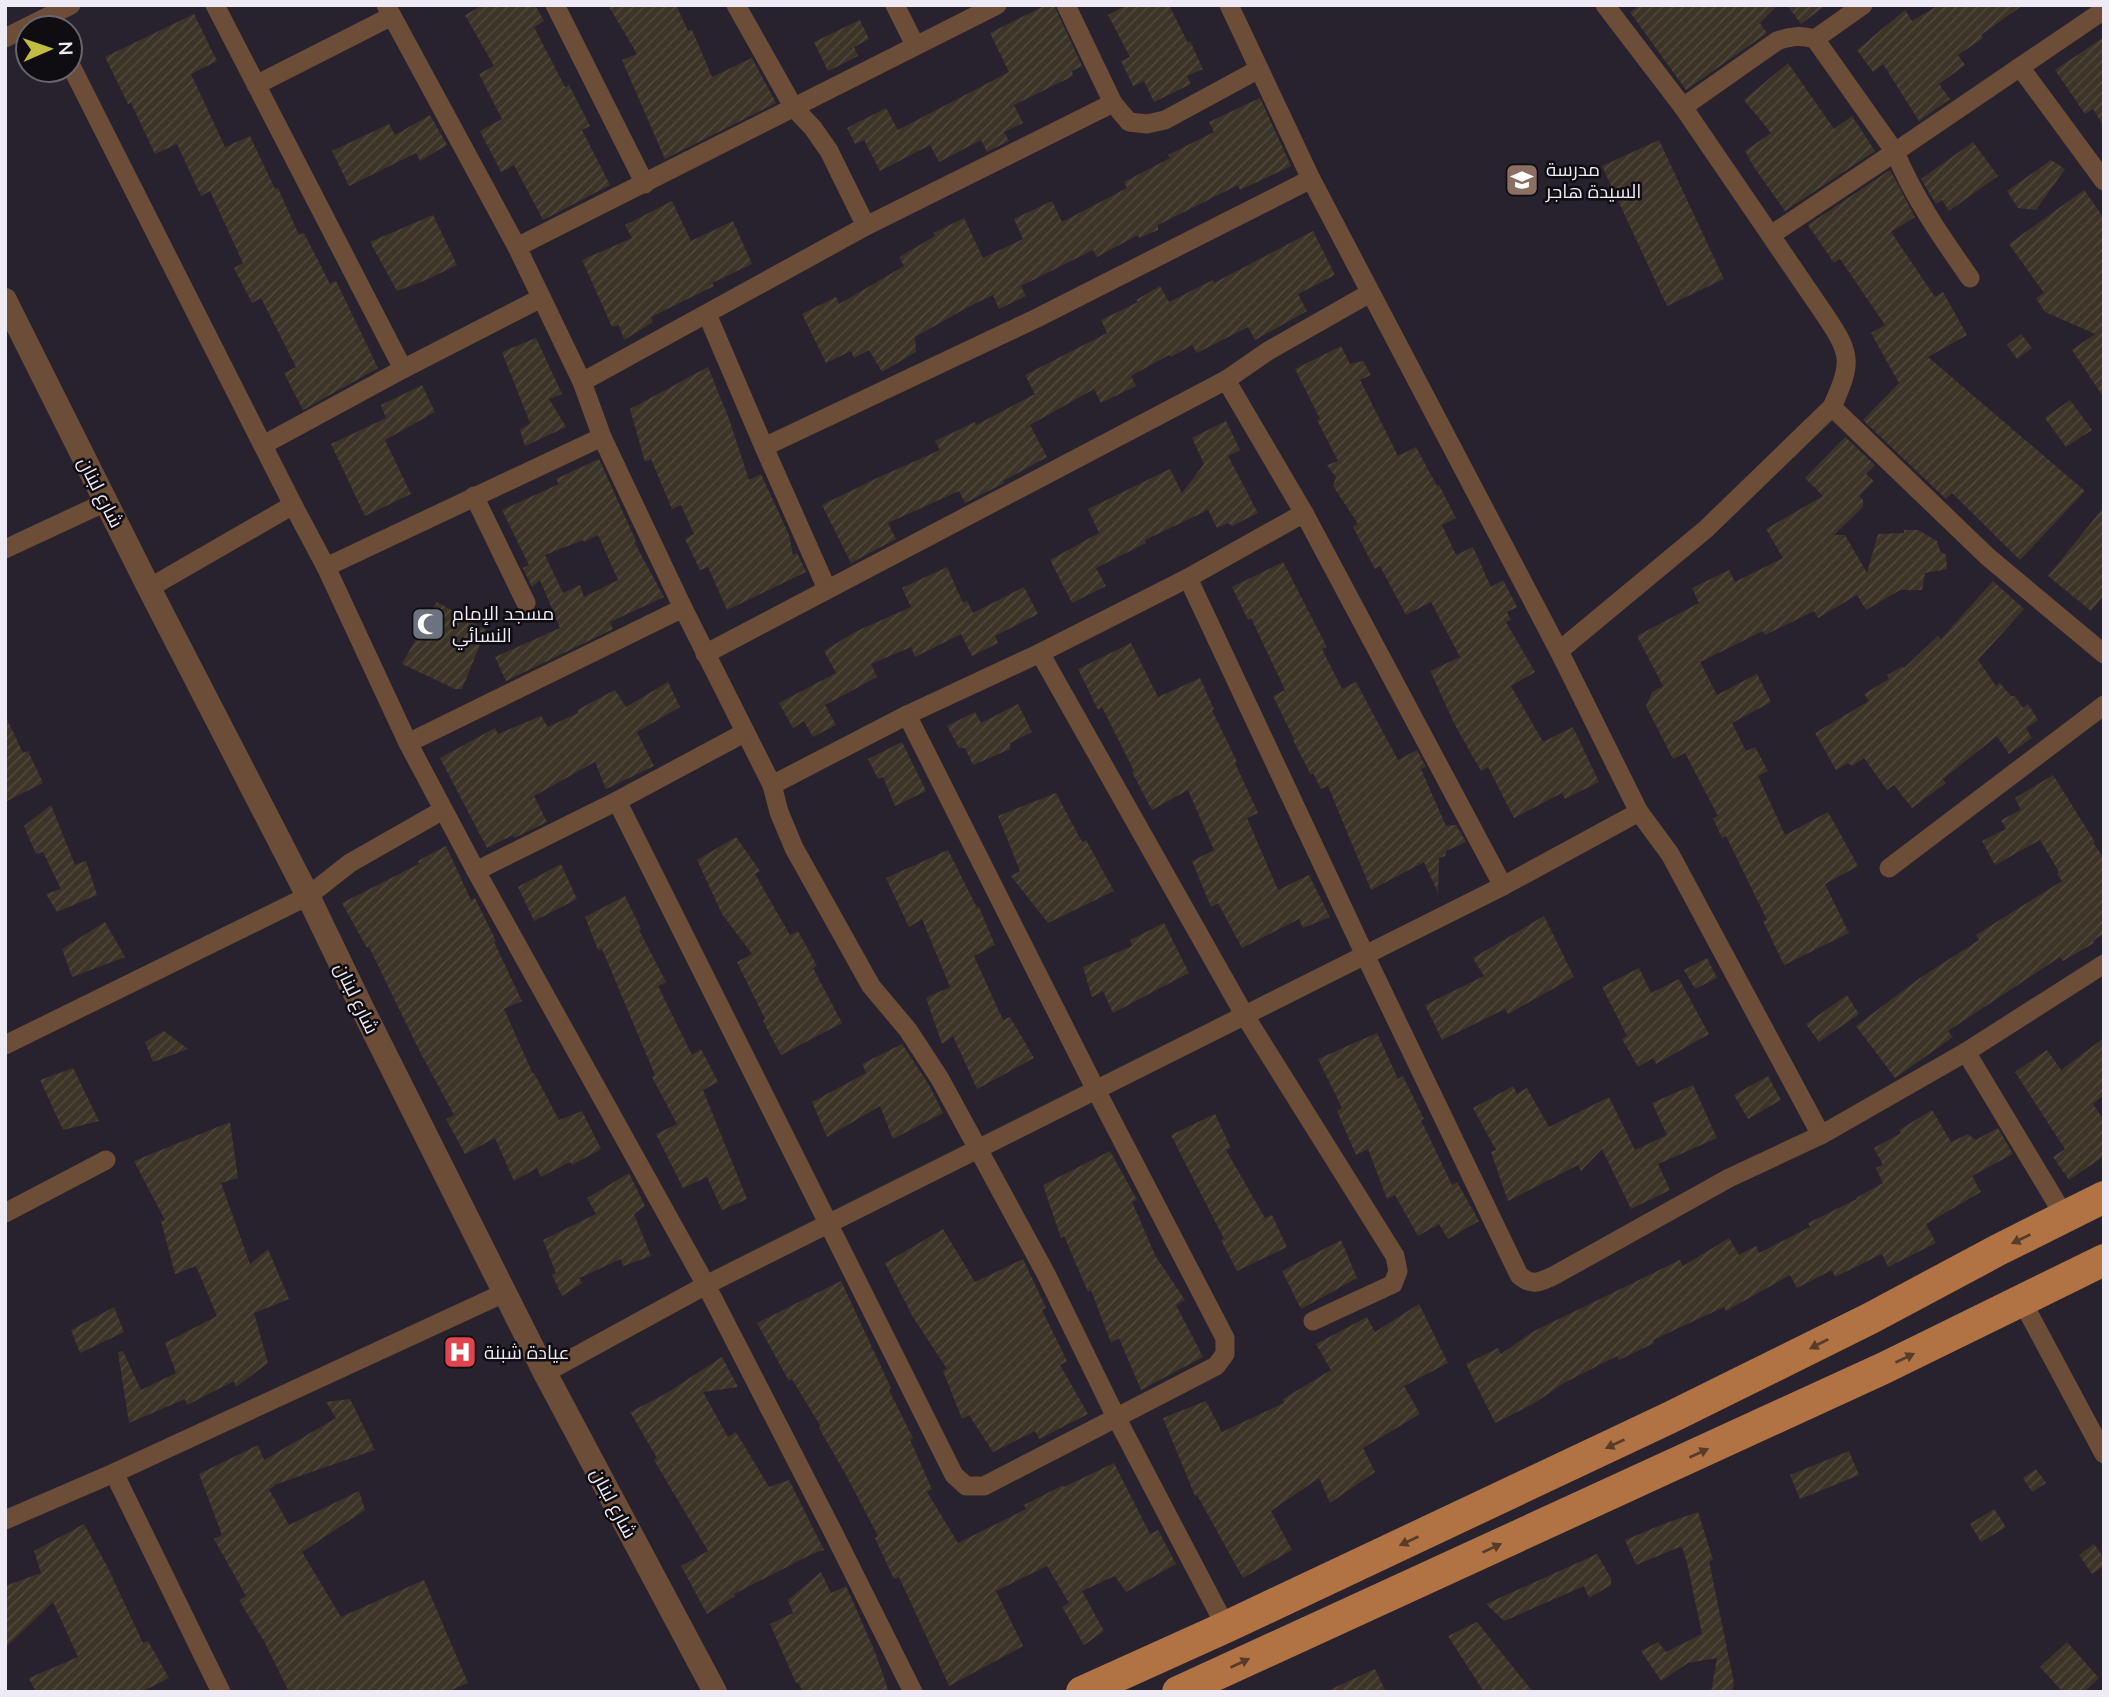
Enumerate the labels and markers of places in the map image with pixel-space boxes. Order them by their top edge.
place label: مدرسة السيدة هاجر [1545,157,1641,205]
school or university icon: مدرسة السيدة هاجر [1503,161,1541,199]
place label: مسجد الإمام النسائي [452,601,554,650]
mosque icon: مسجد الإمام النسائي [409,605,447,643]
hospital icon: عيادة شبنة [441,1333,479,1371]
place label: عيادة شبنة [484,1340,569,1366]

